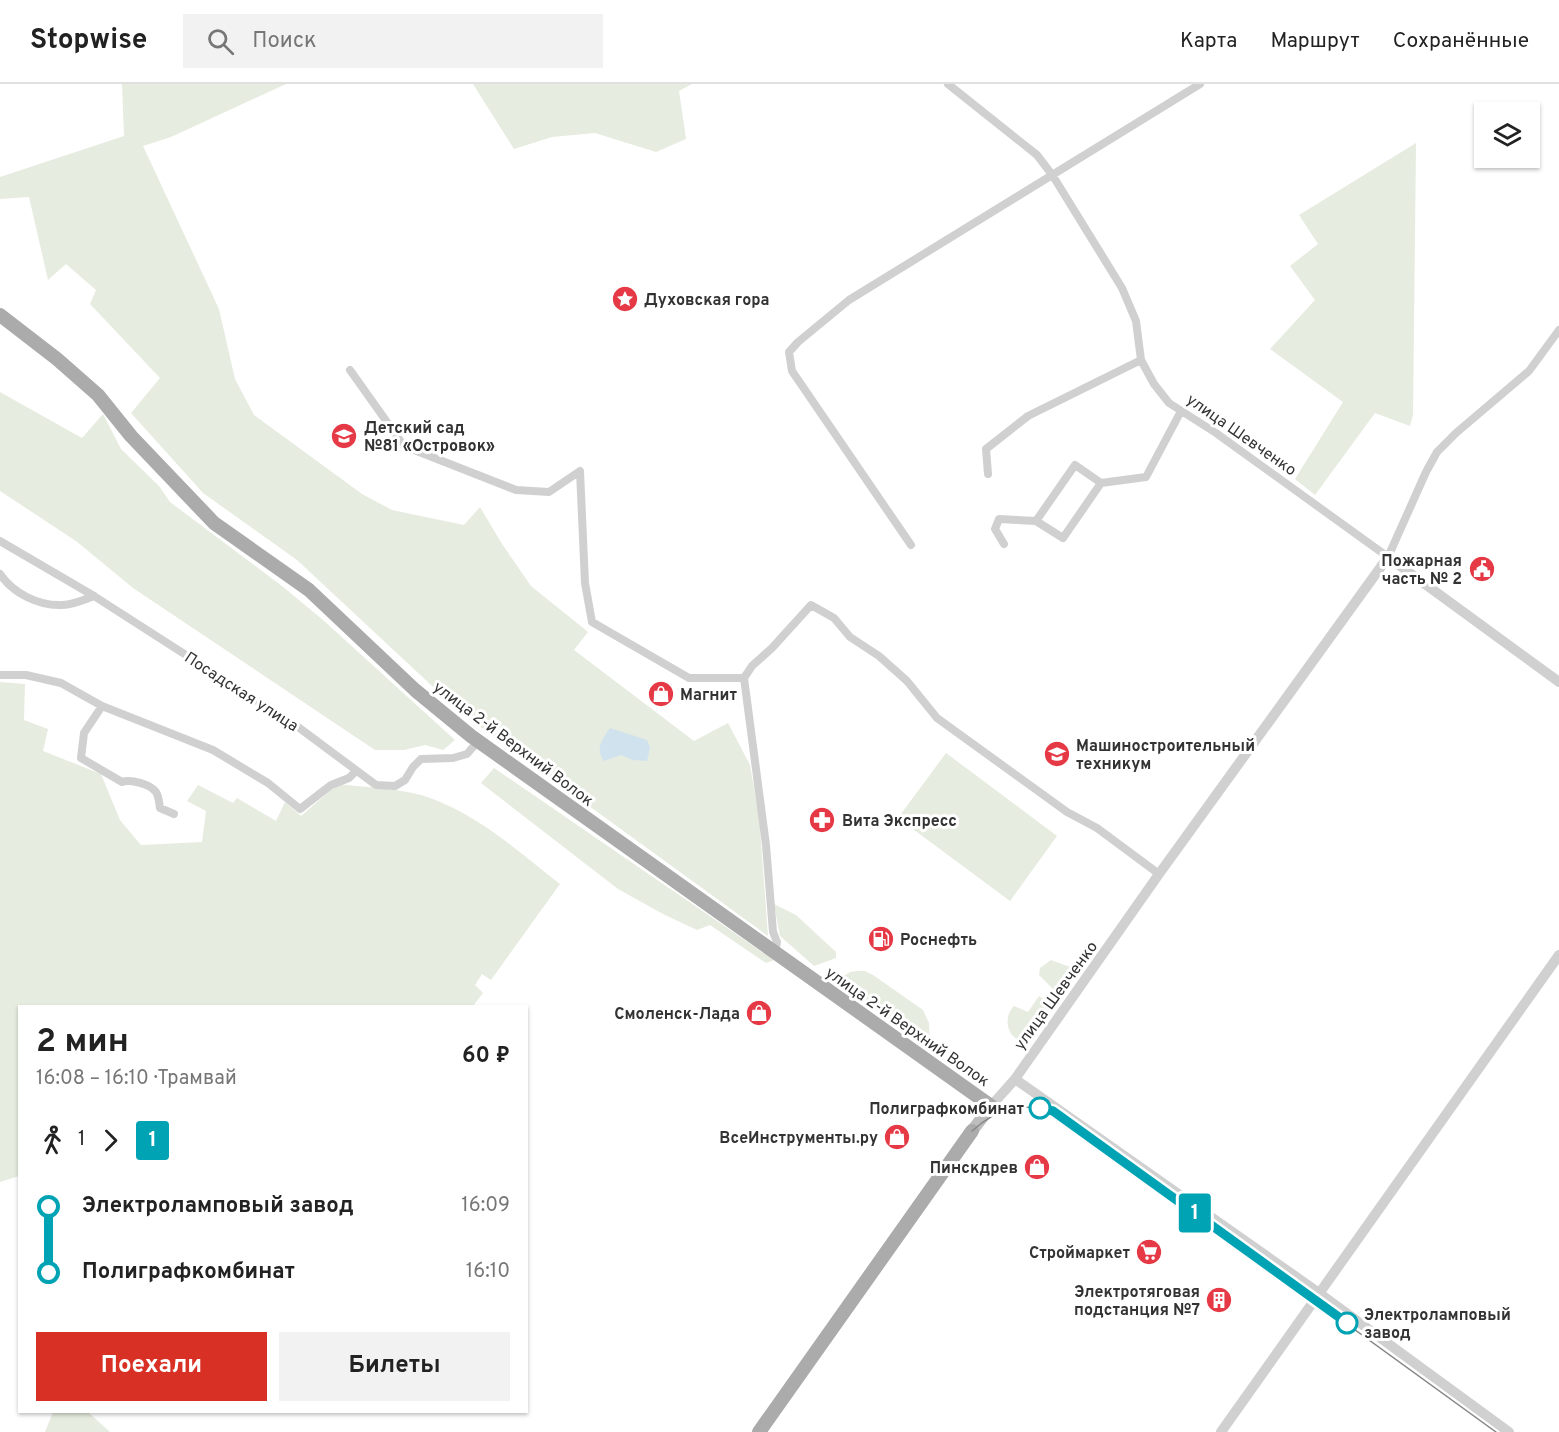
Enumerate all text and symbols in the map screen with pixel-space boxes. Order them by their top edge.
search box [183,14,603,68]
text: Stopwise [30,23,147,59]
icon: search [204,25,237,58]
text: Поиск [252,28,317,55]
text: Карта [1180,28,1237,55]
text: Маршрут [1270,28,1360,55]
text: Сохранённые [1393,28,1529,55]
map controls [1474,102,1540,168]
button: layers [1474,102,1540,168]
place icon: Духовская гора [610,284,640,314]
place label: Духовская гора [644,291,770,311]
street label: улица Шевченко [1182,390,1300,481]
place label: Детский сад №81 «Островок» [364,419,495,457]
school or university icon: Детский сад №81 «Островок» [329,421,359,451]
place label: Пожарная часть № 2 [1381,552,1462,590]
public building icon: Пожарная часть № 2 [1467,554,1497,584]
street label: Посадская улица [180,648,302,737]
street label: улица 2-й Верхний Волок [429,678,597,811]
shop icon: Магнит [646,679,676,709]
place label: Магнит [680,686,737,706]
place label: Машиностроительный техникум [1076,737,1255,775]
school or university icon: Машиностроительный техникум [1042,739,1072,769]
pharmacy icon: Вита Экспресс [807,805,837,835]
place label: Вита Экспресс [842,812,957,832]
fuel station icon: Роснефть [866,924,896,954]
place label: Роснефть [900,931,977,951]
street label: улица Шевченко [1010,938,1103,1055]
street label: улица 2-й Верхний Волок [821,963,993,1092]
shop icon: Смоленск-Лада [744,998,774,1028]
place label: Смоленск-Лада [614,1005,740,1025]
text: 2 мин [36,1022,129,1064]
text: 60 ₽ [462,1043,510,1070]
text: 16:08 – 16:10 · Трамвай [36,1066,237,1092]
marker: Полиграфкомбинат [1029,1097,1051,1119]
place label: Полиграфкомбинат [869,1100,1024,1120]
shop icon: ВсеИнструменты.ру [882,1122,912,1152]
icon: walk [36,1124,69,1157]
icon: forward [94,1124,127,1157]
text: 1 [78,1127,85,1153]
text: 1 [148,1127,157,1154]
place label: ВсеИнструменты.ру [719,1129,878,1149]
shop icon: Пинскдрев [1022,1152,1052,1182]
place label: Пинскдрев [930,1159,1018,1179]
text: Электроламповый завод [82,1193,354,1220]
text: 16:09 [461,1193,510,1219]
line badge: 1 [1176,1194,1214,1232]
text: 1 [1191,1200,1199,1227]
supermarket icon: Строймаркет [1134,1237,1164,1267]
place label: Строймаркет [1029,1244,1130,1264]
text: Полиграфкомбинат [82,1259,295,1286]
text: 16:10 [466,1259,510,1285]
place label: Электротяговая подстанция №7 [1074,1283,1200,1321]
building icon: Электротяговая подстанция №7 [1204,1285,1234,1315]
place label: Электроламповый завод [1364,1306,1511,1344]
marker: Электроламповый завод [1336,1312,1358,1334]
button: Поехали [36,1332,267,1401]
button: Билеты [279,1332,510,1401]

